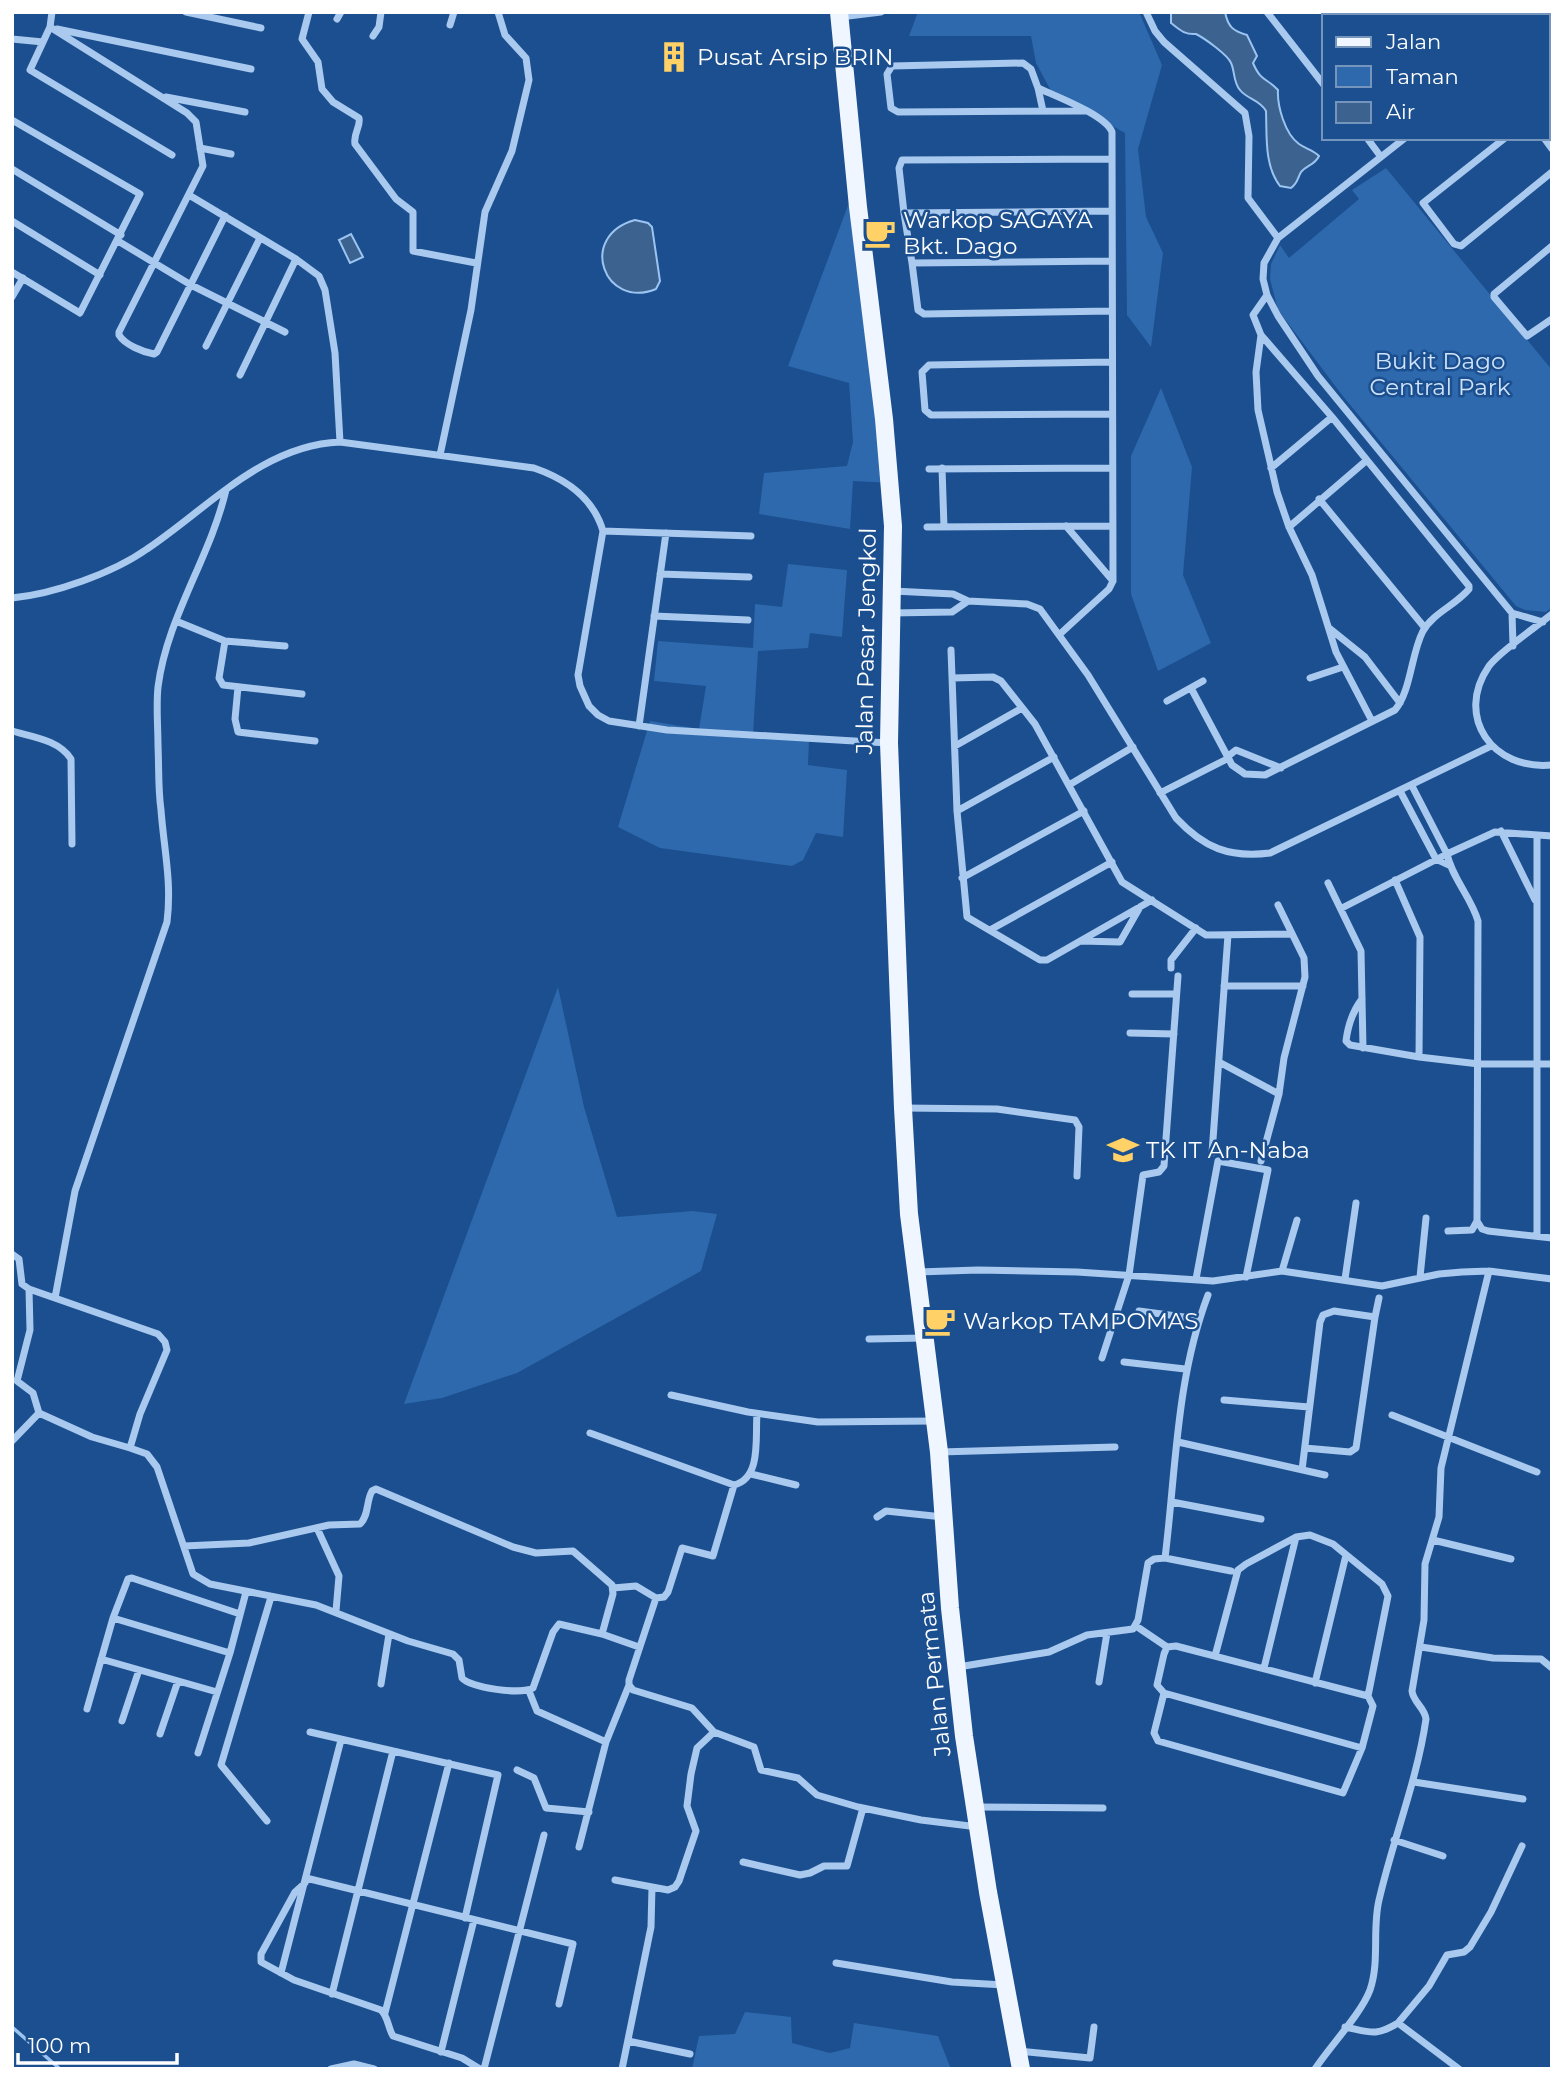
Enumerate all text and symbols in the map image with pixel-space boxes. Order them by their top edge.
legend [1322,14,1550,140]
text: Jalan [1385,29,1441,54]
building icon: Pusat Arsip BRIN [657,40,691,74]
place label: Pusat Arsip BRIN [697,43,893,71]
text: Taman [1386,64,1459,89]
text: Air [1386,99,1415,124]
place label: Warkop SAGAYA Bkt. Dago [903,206,1093,260]
cafe icon: Warkop SAGAYA Bkt. Dago [863,216,897,250]
park label: Bukit Dago Central Park [1369,347,1511,401]
street label: Jalan Pasar Jengkol [850,527,882,756]
school or university icon: TK IT An-Naba [1106,1133,1140,1167]
place label: TK IT An-Naba [1146,1136,1310,1164]
cafe icon: Warkop TAMPOMAS [923,1304,957,1338]
place label: Warkop TAMPOMAS [963,1307,1198,1335]
street label: Jalan Permata [911,1590,957,1759]
scale bar [18,2022,177,2066]
text: 100 m [28,2033,91,2058]

